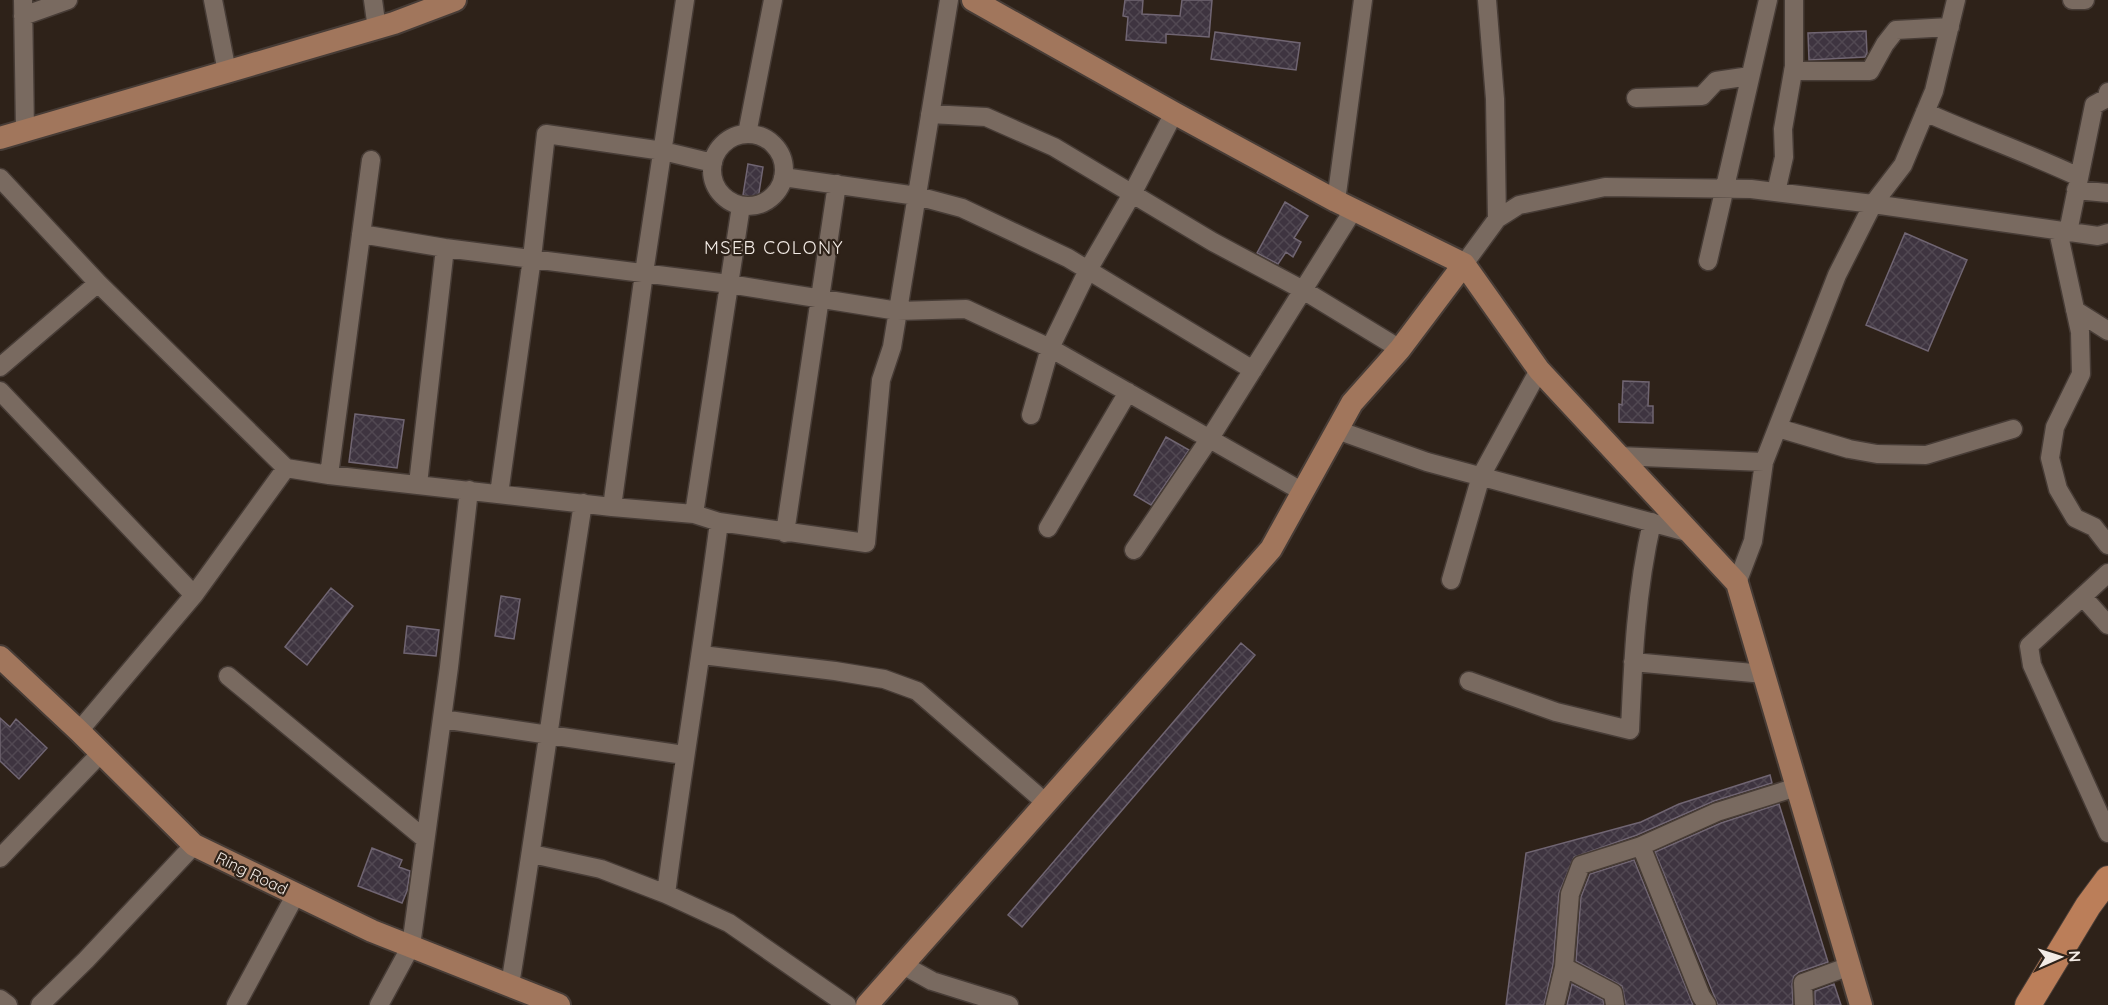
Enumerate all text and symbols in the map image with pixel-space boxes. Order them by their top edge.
district label: MSEB COLONY [704,236,844,259]
street label: Ring Road [213,847,291,899]
north arrow [2030,927,2090,987]
text: N [2065,950,2085,963]

